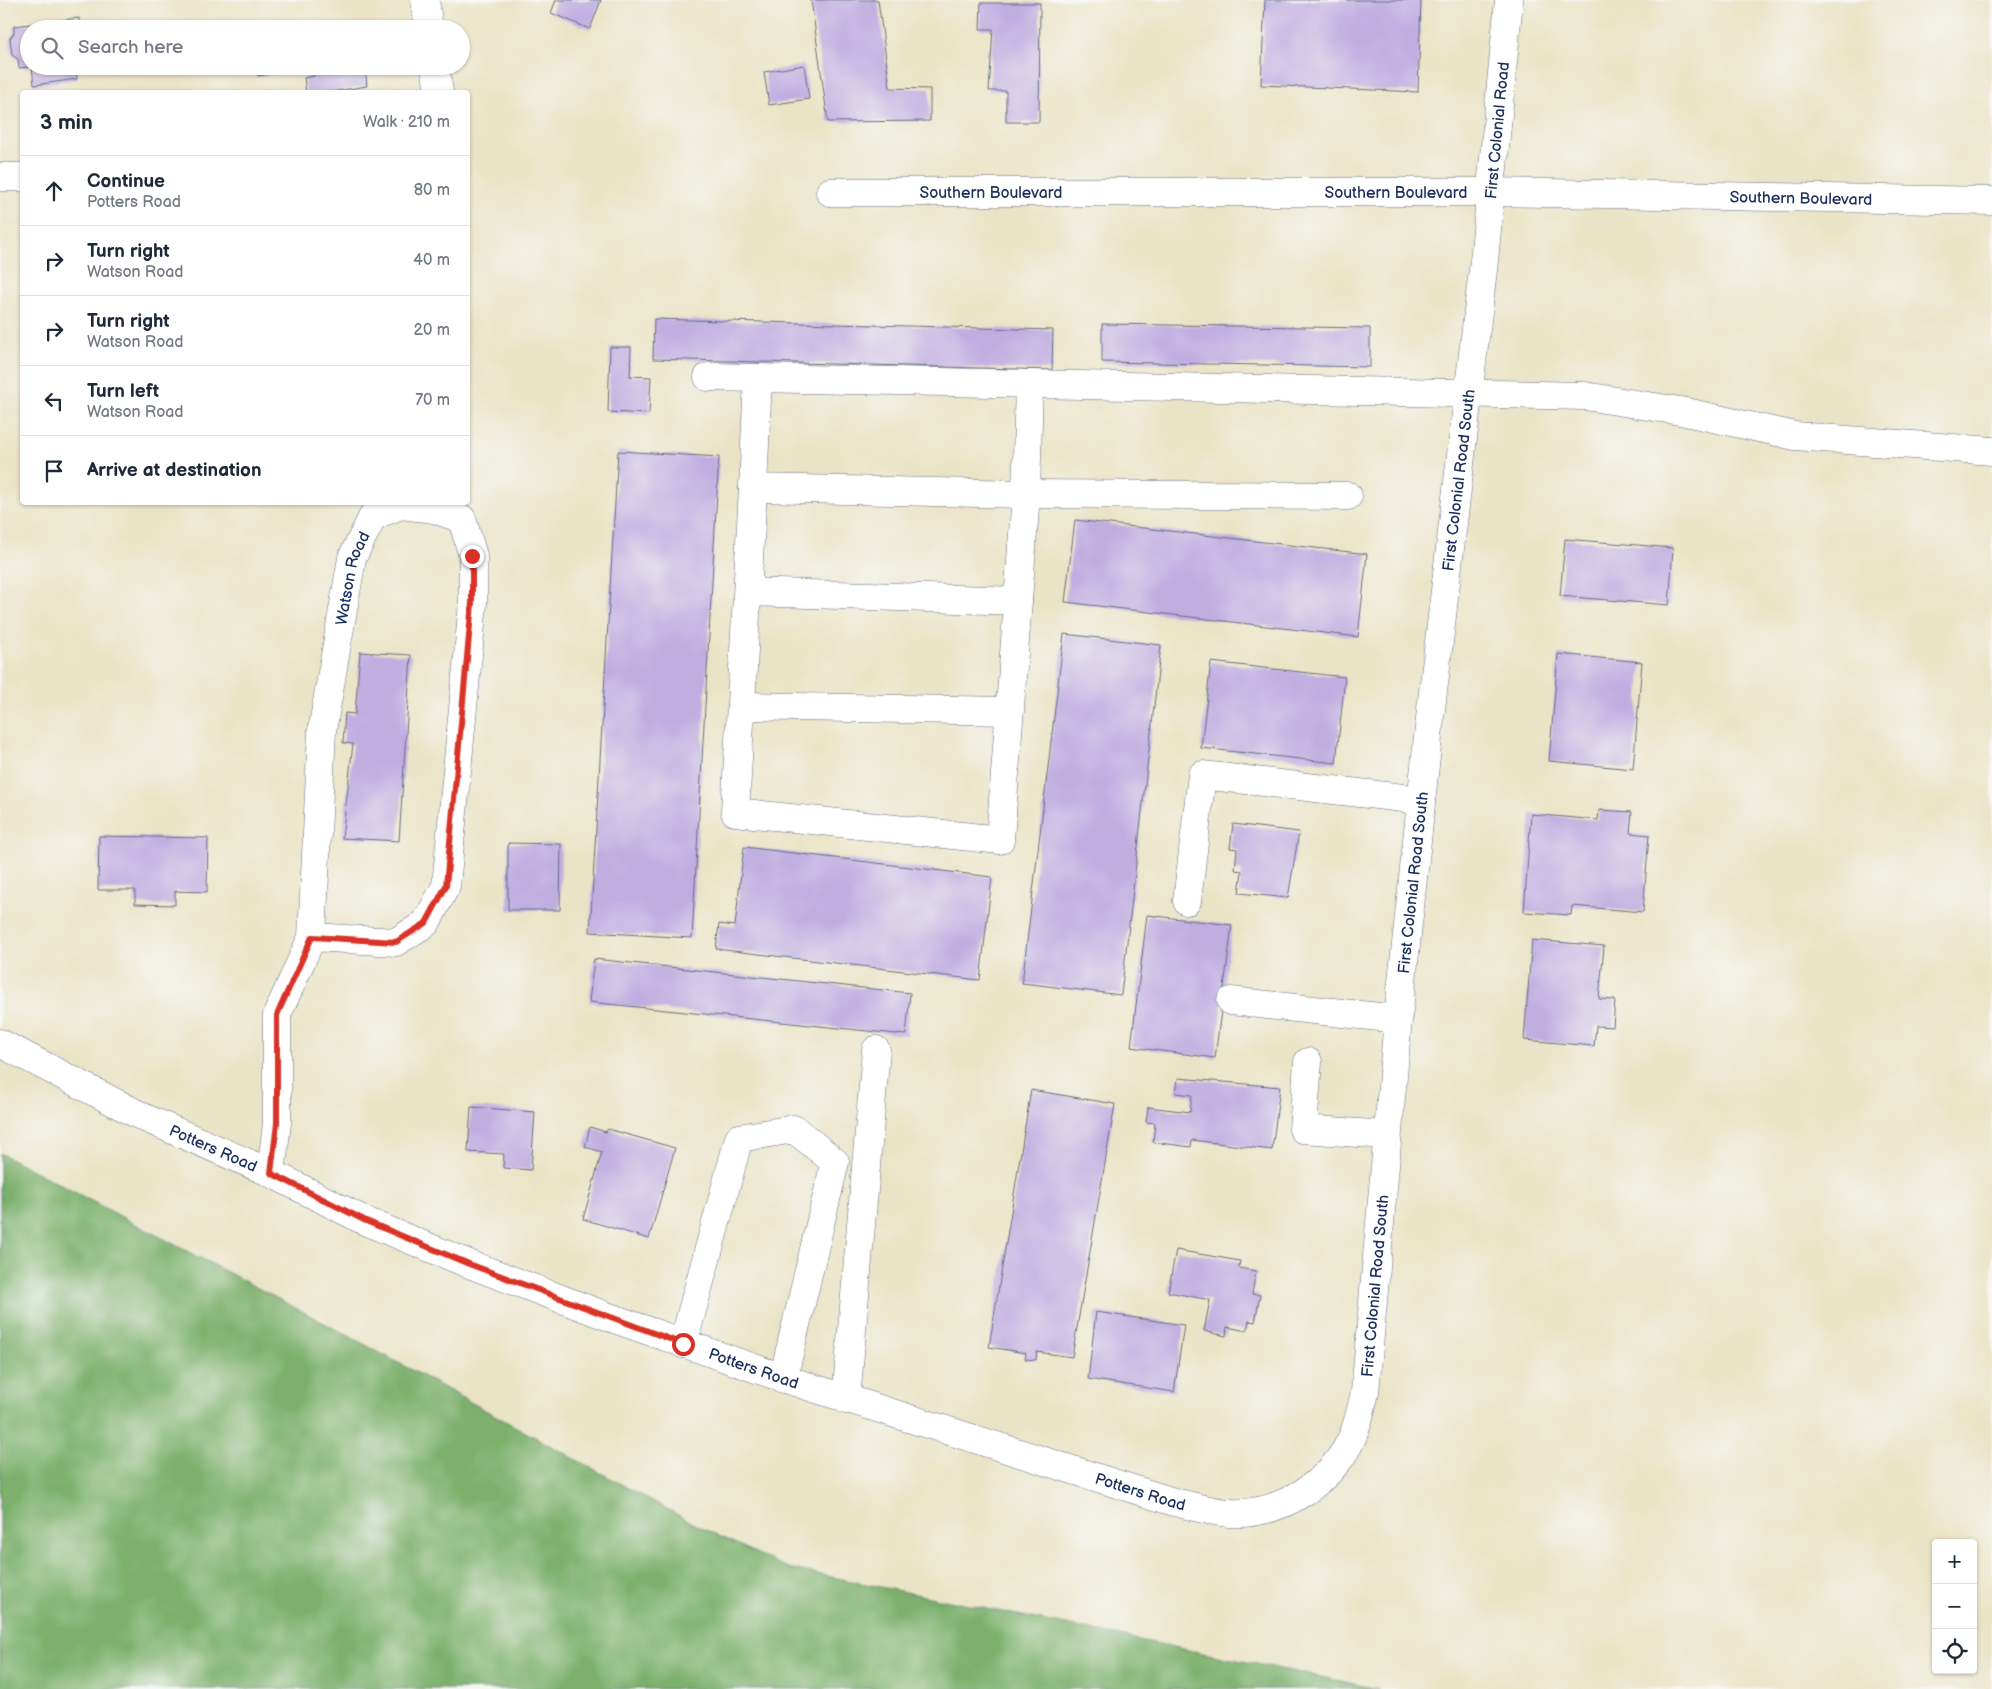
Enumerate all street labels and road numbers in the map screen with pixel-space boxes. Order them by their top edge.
street label: First Colonial Road [1482,61,1514,200]
street label: Southern Boulevard [920,184,1062,203]
street label: Southern Boulevard [1325,184,1467,203]
street label: Southern Boulevard [1729,188,1873,210]
street label: First Colonial Road South [1439,388,1480,572]
street label: Watson Road [333,529,375,627]
street label: First Colonial Road South [1395,791,1433,975]
street label: Potters Road [166,1122,260,1177]
street label: First Colonial Road South [1358,1194,1393,1378]
street label: Potters Road [706,1345,801,1394]
street label: Potters Road [1092,1470,1187,1515]

